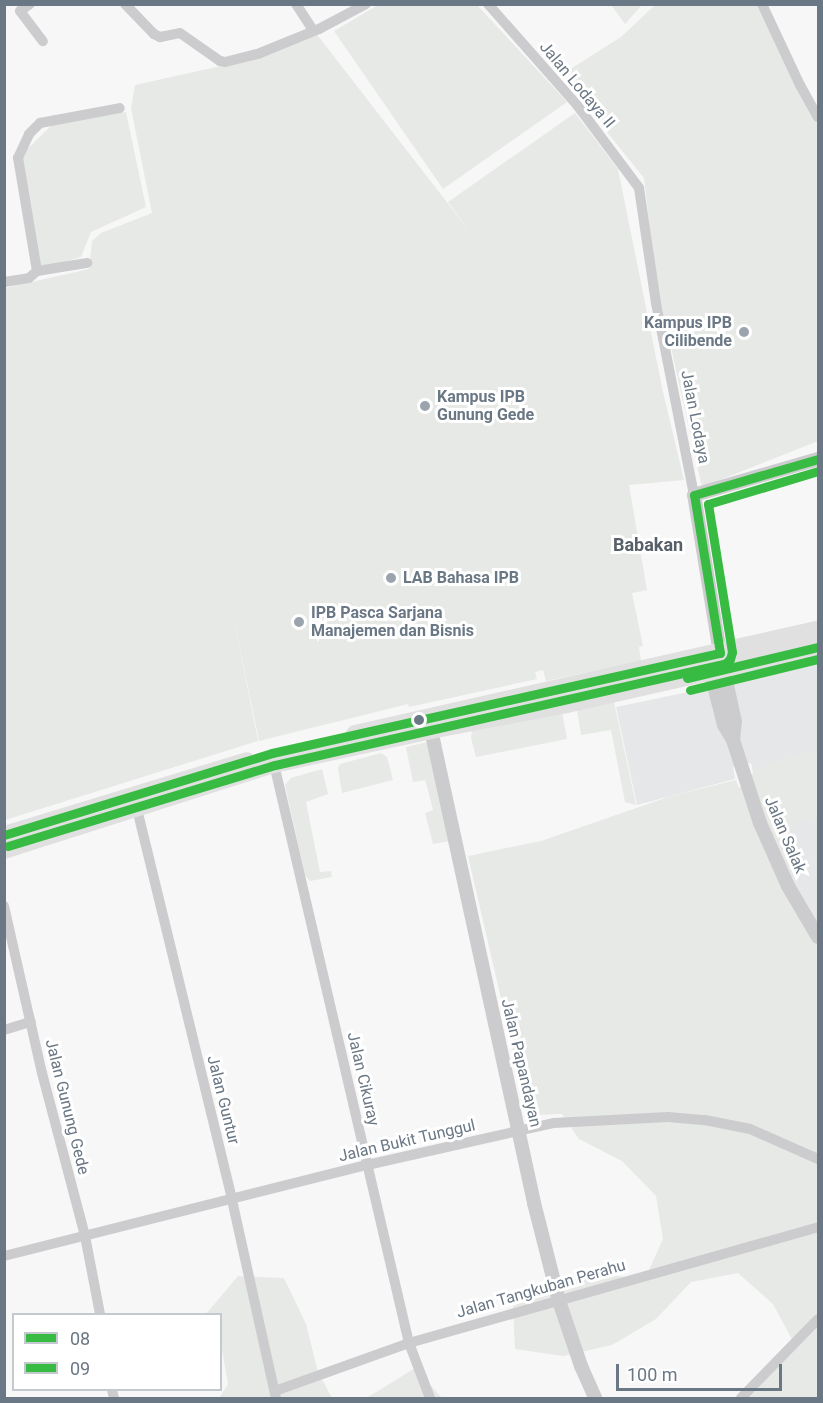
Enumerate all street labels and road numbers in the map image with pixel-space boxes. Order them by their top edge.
street label: Jalan Lodaya II [535,38,619,132]
street label: Jalan Lodaya [677,369,713,465]
street label: Jalan Salak [760,794,810,876]
street label: Jalan Papandayan [497,997,545,1129]
street label: Jalan Cikuray [343,1030,383,1128]
street label: Jalan Gunung Gede [41,1037,93,1177]
street label: Jalan Guntur [203,1054,243,1146]
street label: Jalan Bukit Tunggul [337,1116,477,1166]
street label: Jalan Tangkuban Perahu [454,1256,628,1322]

